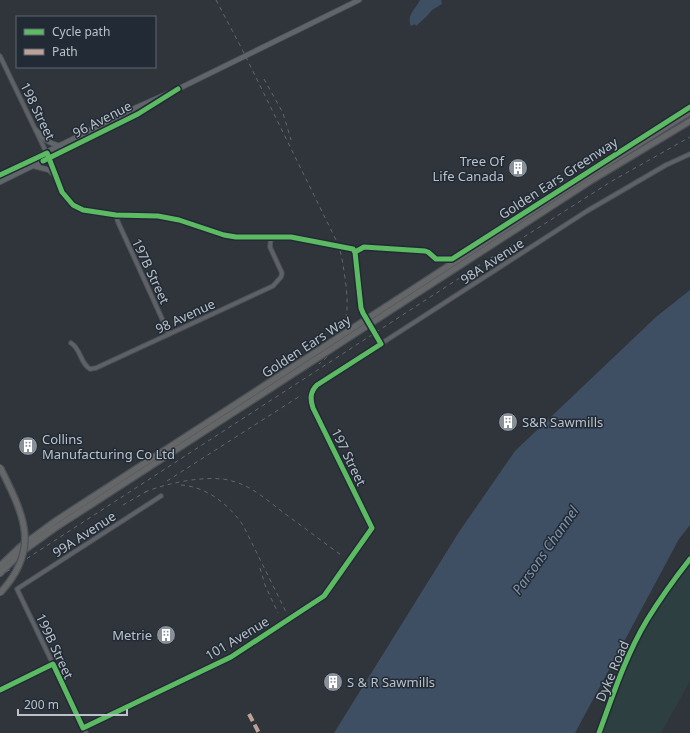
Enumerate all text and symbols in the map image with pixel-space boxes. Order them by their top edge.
legend [16,16,156,68]
text: Cycle path [52,23,110,40]
text: Path [52,43,78,60]
street label: 198 Street [16,79,60,143]
street label: 96 Avenue [69,96,135,142]
street label: Golden Ears Greenway [495,133,621,223]
place label: Tree Of Life Canada [433,152,506,185]
building icon: Tree Of Life Canada [507,157,529,179]
street label: 98A Avenue [457,234,527,288]
street label: 197B Street [128,235,174,307]
street label: 98 Avenue [152,294,218,338]
street label: Golden Ears Way [258,310,354,382]
building icon: S&R Sawmills [497,411,519,433]
place label: S&R Sawmills [522,413,603,431]
street label: 197 Street [327,425,371,489]
place label: Collins Manufacturing Co Ltd [42,430,175,463]
building icon: Collins Manufacturing Co Ltd [17,435,39,457]
water label: Parsons Channel [507,502,583,598]
street label: 99A Avenue [49,507,119,561]
street label: 199B Street [32,610,78,682]
street label: 101 Avenue [202,612,272,664]
building icon: Metrie [155,624,177,646]
place label: Metrie [112,626,152,644]
street label: Dyke Road [591,638,633,704]
building icon: S & R Sawmills [322,671,344,693]
place label: S & R Sawmills [347,673,435,691]
scale bar [18,691,127,717]
text: 200 m [24,696,59,713]

